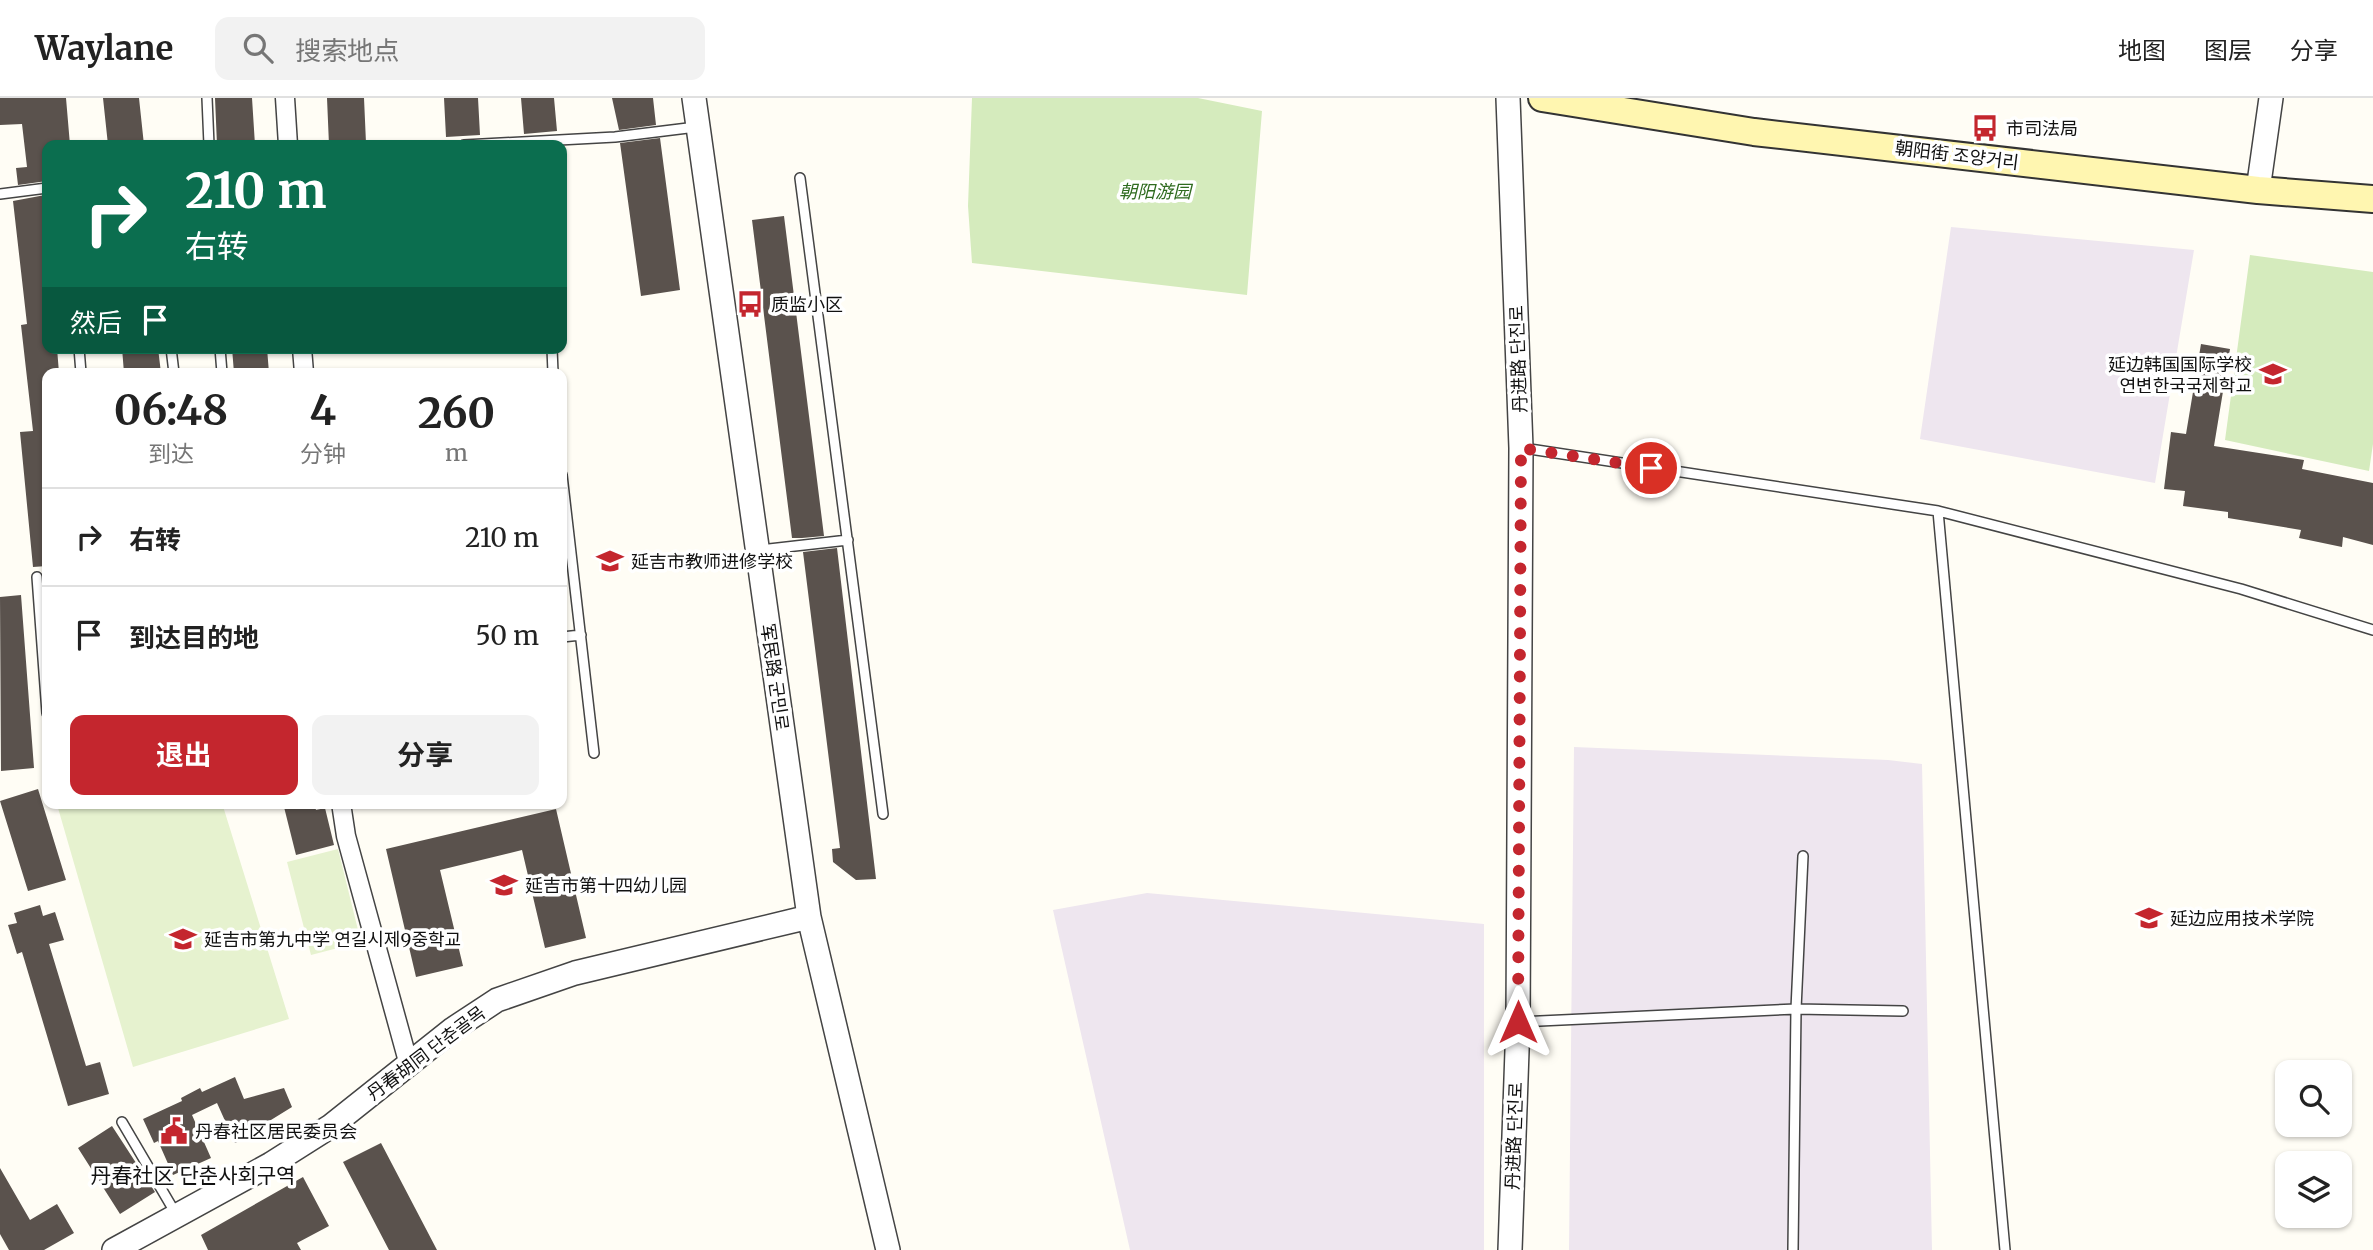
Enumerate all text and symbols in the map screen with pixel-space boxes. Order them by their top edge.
search box [215,17,705,80]
text: Waylane [35,28,173,69]
icon: search [239,29,277,67]
text: 搜索地点 [295,34,399,67]
text: 地图 [2118,35,2166,66]
text: 图层 [2204,35,2252,66]
text: 分享 [2290,35,2338,66]
bus stop icon: 市司法局 [1970,113,2000,143]
place label: 市司法局 [2006,117,2078,140]
street label: 朝阳街 조양거리 [1894,136,2020,174]
text: 210 m [185,160,326,221]
icon: right [70,168,161,259]
park label: 朝阳游园 [1119,180,1194,203]
text: 右转 [185,227,249,267]
bus stop icon: 质监小区 [735,289,765,319]
place label: 质监小区 [771,293,843,316]
icon: arrive [136,301,174,339]
street label: 丹进路 단진로 [1505,305,1531,413]
text: 然后 [70,306,122,339]
place label: 延边韩国国际学校 연변한국국제학교 [2108,353,2252,397]
school or university icon: 延边韩国国际学校 연변한국국제학교 [2258,359,2288,389]
text: 06:48 [114,384,228,436]
text: 4 [310,384,336,436]
text: 260 [418,387,495,439]
text: m [445,438,468,467]
pin [1621,438,1681,498]
text: 到达 [148,439,194,468]
text: 分钟 [300,439,346,468]
icon: arrive [1632,449,1670,487]
icon: right [70,518,108,556]
text: 210 m [465,521,539,554]
text: 右转 [129,523,181,556]
school or university icon: 延吉市教师进修学校 [595,546,625,576]
place label: 延吉市教师进修学校 [631,550,793,573]
icon: arrive [70,616,108,654]
text: 50 m [475,619,539,652]
text: 到达目的地 [129,621,259,654]
street label: 军民路 군민로 [756,622,794,732]
button: 退出 [70,715,298,795]
button: 分享 [312,715,539,795]
school or university icon: 延吉市第十四幼儿园 [489,870,519,900]
place label: 延吉市第十四幼儿园 [525,874,687,897]
school or university icon: 延边应用技术学院 [2134,903,2164,933]
place label: 延边应用技术学院 [2170,907,2314,930]
school or university icon: 延吉市第九中学 연길시제9중학교 [168,924,198,954]
place label: 延吉市第九中学 연길시제9중학교 [204,928,461,951]
position arrow [1481,985,1555,1059]
street label: 丹春胡同 단춘골목 [362,1001,490,1105]
map controls [2275,1060,2352,1228]
button: search [2275,1060,2352,1137]
street label: 丹进路 단진로 [1501,1082,1527,1190]
public building icon: 丹春社区居民委员会 [159,1116,189,1146]
place label: 丹春社区居民委员会 [195,1120,357,1143]
button: layers [2275,1151,2352,1228]
district label: 丹春社区 단춘사회구역 [91,1162,295,1189]

